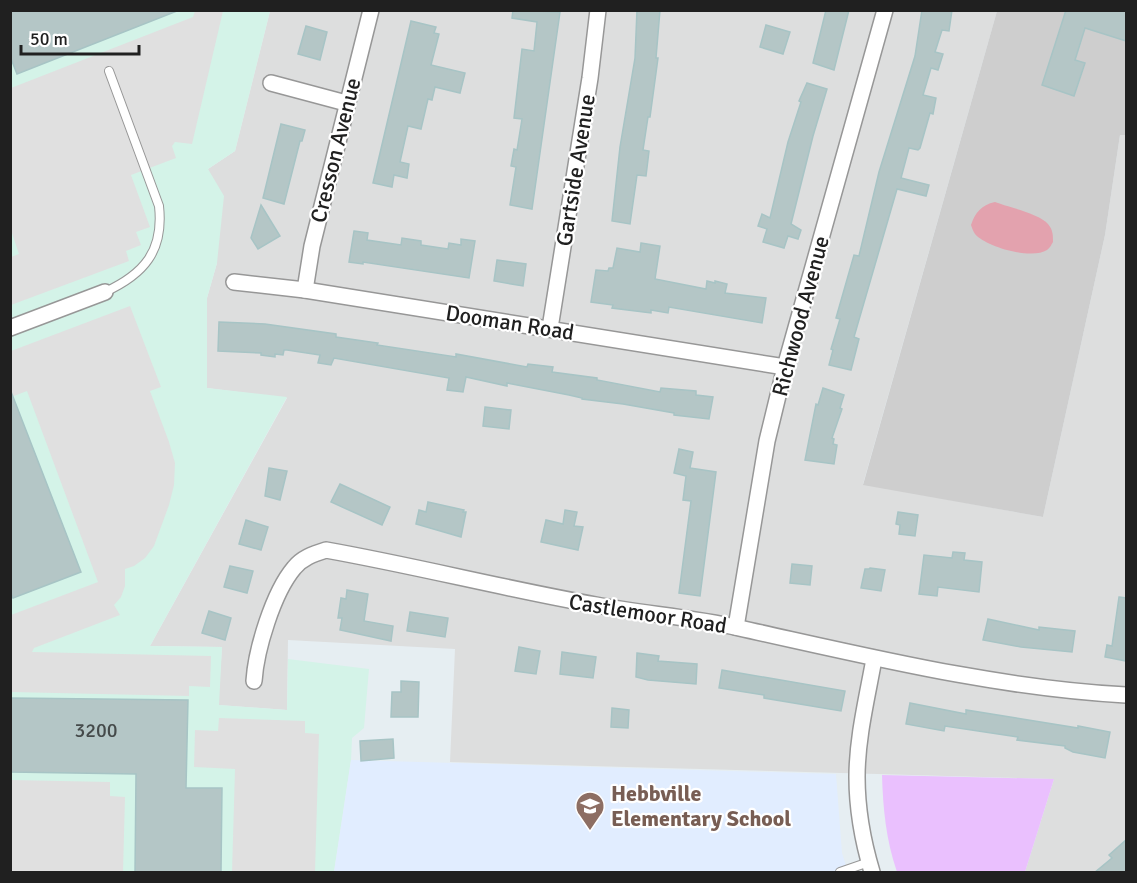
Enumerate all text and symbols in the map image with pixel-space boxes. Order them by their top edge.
scale bar [21,18,140,56]
text: 50 m [30,28,68,50]
street label: Cresson Avenue [304,75,367,225]
street label: Gartside Avenue [550,92,601,248]
street label: Richwood Avenue [766,233,835,399]
street label: Dooman Road [444,299,576,346]
street label: Castlemoor Road [567,588,729,639]
house number: 3200 [74,718,118,743]
place label: Hebbville Elementary School [611,780,791,832]
school or university icon: Hebbville Elementary School [574,790,606,832]

